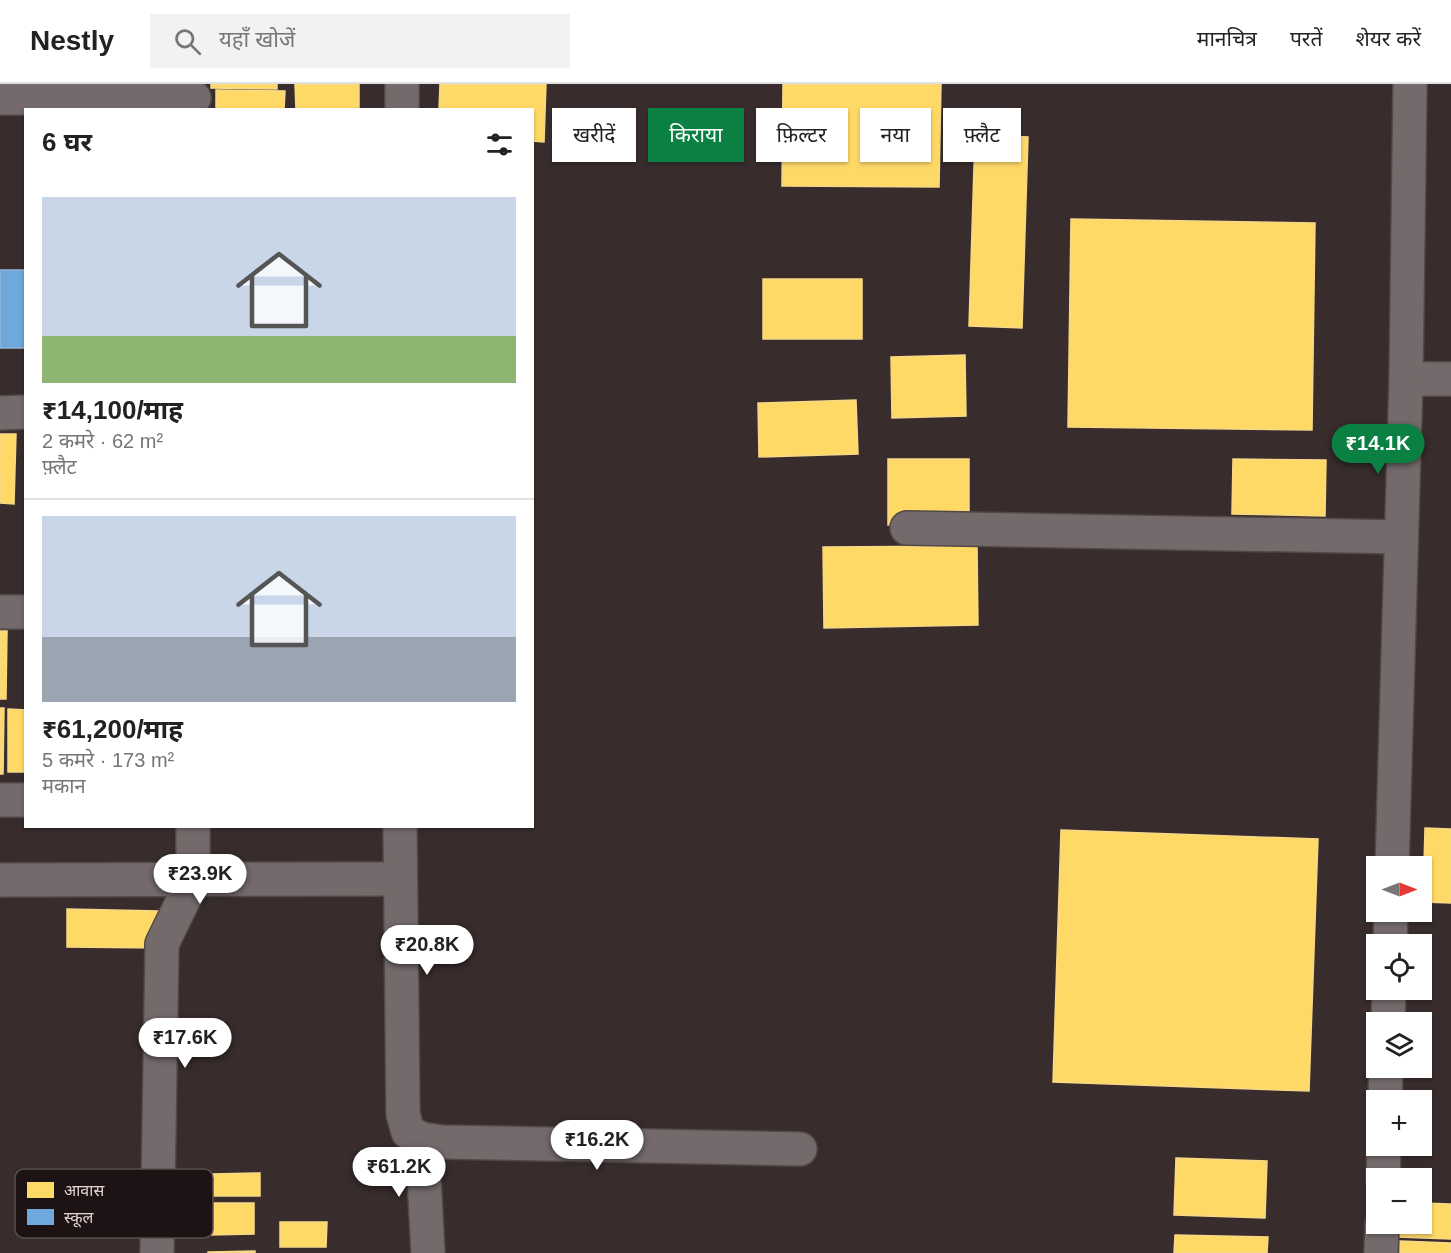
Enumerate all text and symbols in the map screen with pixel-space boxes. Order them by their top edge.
search box [150,14,570,68]
text: Nestly [30,25,114,56]
icon: search [171,25,204,58]
text: यहाँ खोजें [219,27,295,52]
text: मानचित्र [1197,27,1257,50]
text: परतें [1290,27,1322,50]
text: शेयर करें [1355,27,1421,50]
chip: खरीदें [552,108,636,162]
chip: किराया [648,108,744,162]
chip: फ़िल्टर [756,108,848,162]
chip: नया [860,108,931,162]
chip: फ़्लैट [943,108,1021,162]
text: 6 घर [42,127,92,157]
icon: filters [483,128,516,161]
icon: home [225,236,333,344]
text: ₹14,100/माह [42,395,183,425]
pin: ₹14.1K [1329,424,1427,475]
text: 2 कमरे · 62 m² [42,430,163,452]
text: ₹14.1K [1346,432,1410,454]
text: फ़्लैट [42,456,77,478]
icon: home [225,555,333,663]
text: ₹61,200/माह [42,714,183,744]
text: 5 कमरे · 173 m² [42,749,174,771]
text: मकान [42,775,86,797]
pin: ₹23.9K [151,854,249,905]
north arrow [1366,856,1432,922]
map controls [1366,856,1432,1234]
text: ₹23.9K [168,862,232,884]
pin: ₹20.8K [378,925,476,976]
text: ₹20.8K [395,933,459,955]
button: locate [1366,934,1432,1000]
button: layers [1366,1012,1432,1078]
pin: ₹17.6K [136,1018,234,1069]
text: ₹17.6K [153,1026,217,1048]
button: + [1366,1090,1432,1156]
pin: ₹16.2K [548,1120,646,1171]
text: ₹16.2K [565,1128,629,1150]
pin: ₹61.2K [350,1147,448,1198]
text: ₹61.2K [367,1155,431,1177]
button: − [1366,1168,1432,1234]
legend [15,1169,213,1238]
text: आवास [64,1182,105,1199]
text: स्कूल [64,1209,95,1228]

